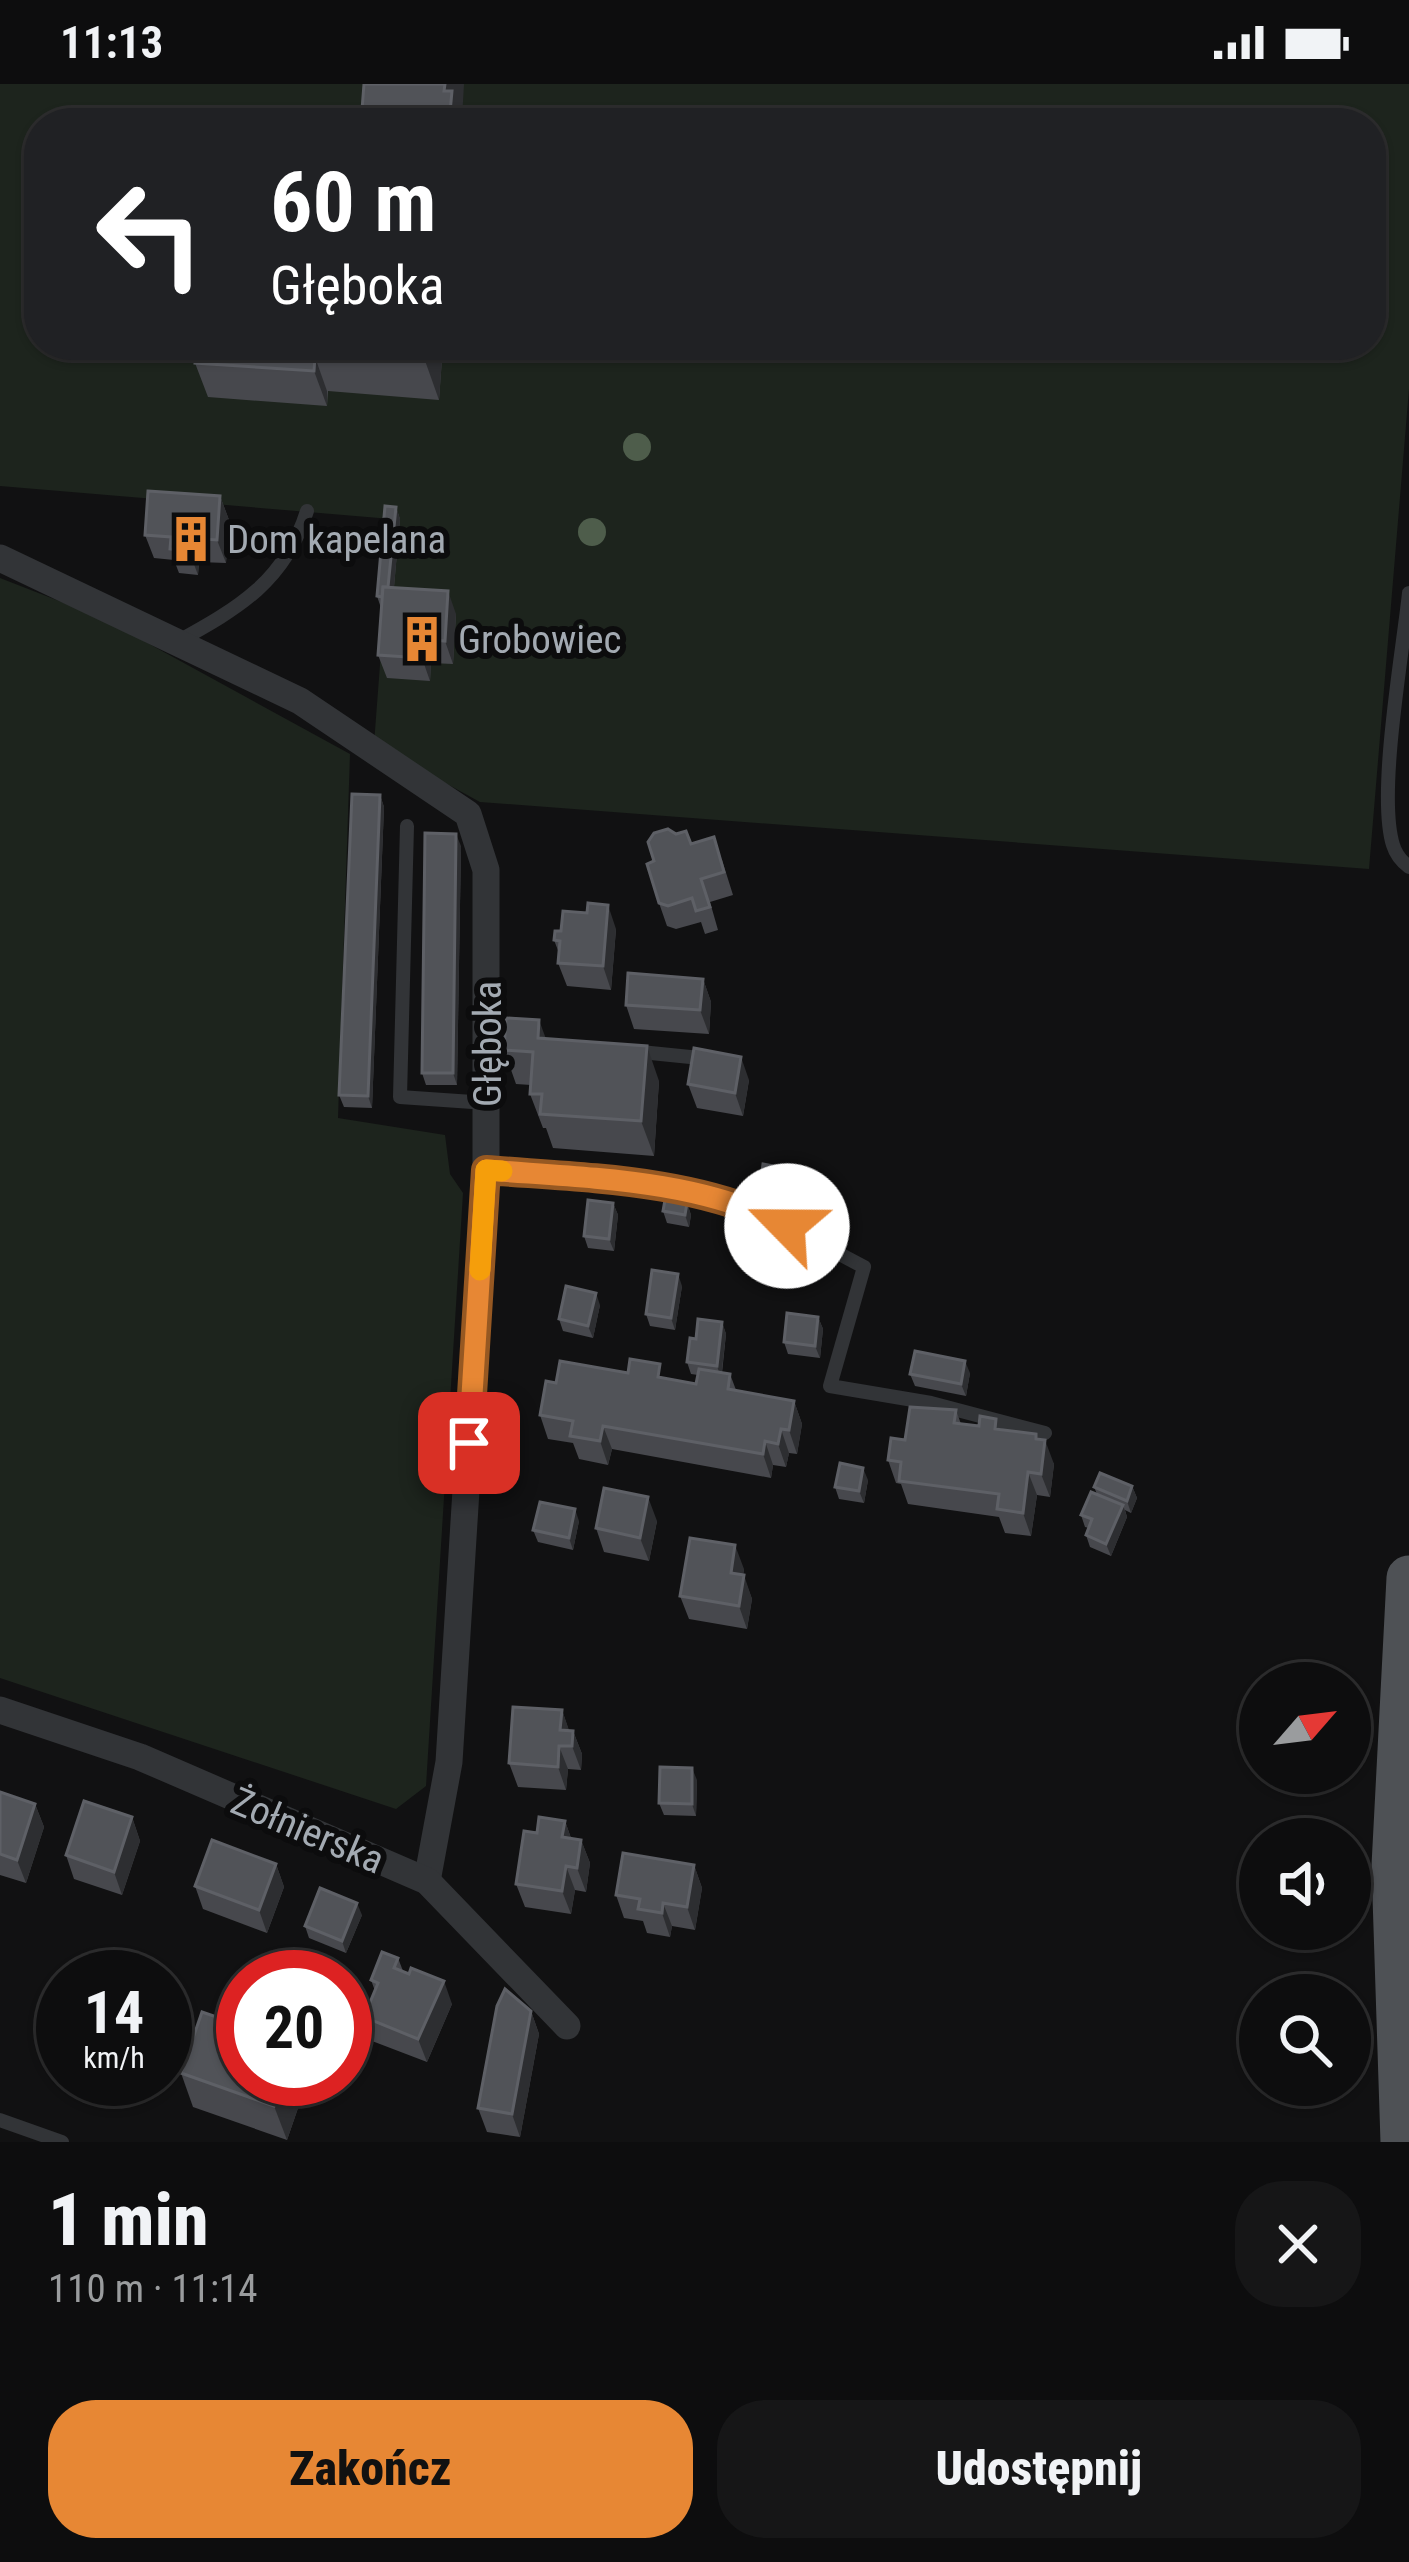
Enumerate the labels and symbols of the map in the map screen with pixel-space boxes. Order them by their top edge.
building icon: Dom kapelana [166,514,216,564]
place label: Dom kapelana [227,517,446,563]
building icon: Grobowiec [397,614,447,664]
place label: Grobowiec [458,617,622,663]
street label: Głęboka [465,981,511,1107]
position arrow [724,1163,850,1289]
pin [418,1392,520,1494]
north arrow [1239,1662,1371,1794]
street label: Żołnierska [224,1778,391,1884]
speed limit sign: 20 [216,1950,372,2106]

